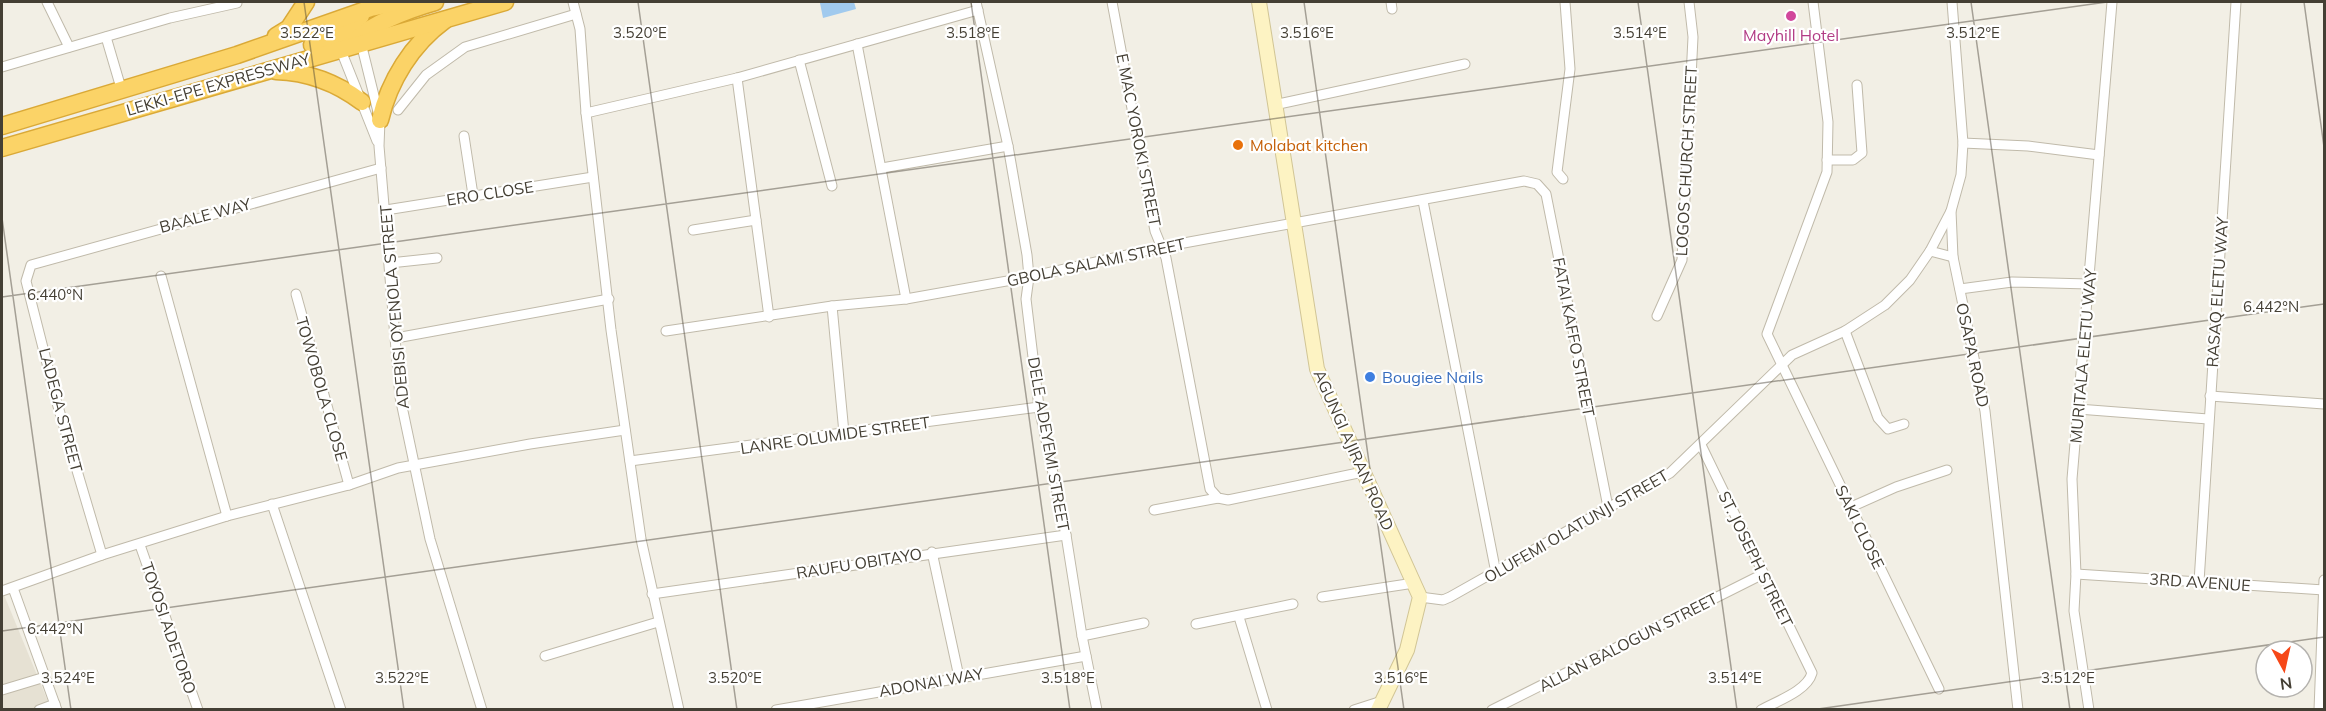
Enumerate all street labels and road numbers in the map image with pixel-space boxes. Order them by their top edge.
street label: LEKKI-EPE EXPRESSWAY [124,48,313,120]
street label: E MAC YOROKI STREET [1112,52,1166,229]
street label: LOGOS CHURCH STREET [1671,65,1701,257]
street label: ERO CLOSE [445,176,535,210]
street label: BAALE WAY [157,193,253,237]
street label: ADEBISI OYENOLA STREET [375,204,413,410]
street label: RASAQ ELETU WAY [2202,216,2232,368]
street label: GBOLA SALAMI STREET [1005,233,1187,291]
street label: FATAI KAFFO STREET [1549,256,1599,419]
street label: MURITALA ELETU WAY [2065,268,2101,444]
street label: OSAPA ROAD [1952,301,1994,409]
street label: TOWOBOLA CLOSE [292,314,352,464]
street label: LADEGA STREET [35,346,87,475]
street label: DELE ADEYEMI STREET [1024,355,1074,533]
street label: AGUNGI AJIRAN ROAD [1309,366,1399,534]
street label: LANRE OLUMIDE STREET [739,412,931,458]
street label: OLUFEMI OLATUNJI STREET [1480,465,1672,587]
street label: SAKI CLOSE [1831,482,1889,572]
street label: ST. JOSEPH STREET [1714,488,1798,631]
street label: RAUFU OBITAYO [795,543,923,583]
street label: TOYOSI ADETORO [137,560,201,696]
street label: 3RD AVENUE [2149,568,2251,596]
street label: ALLAN BALOGUN STREET [1535,588,1721,696]
street label: ADONAI WAY [877,663,985,701]

